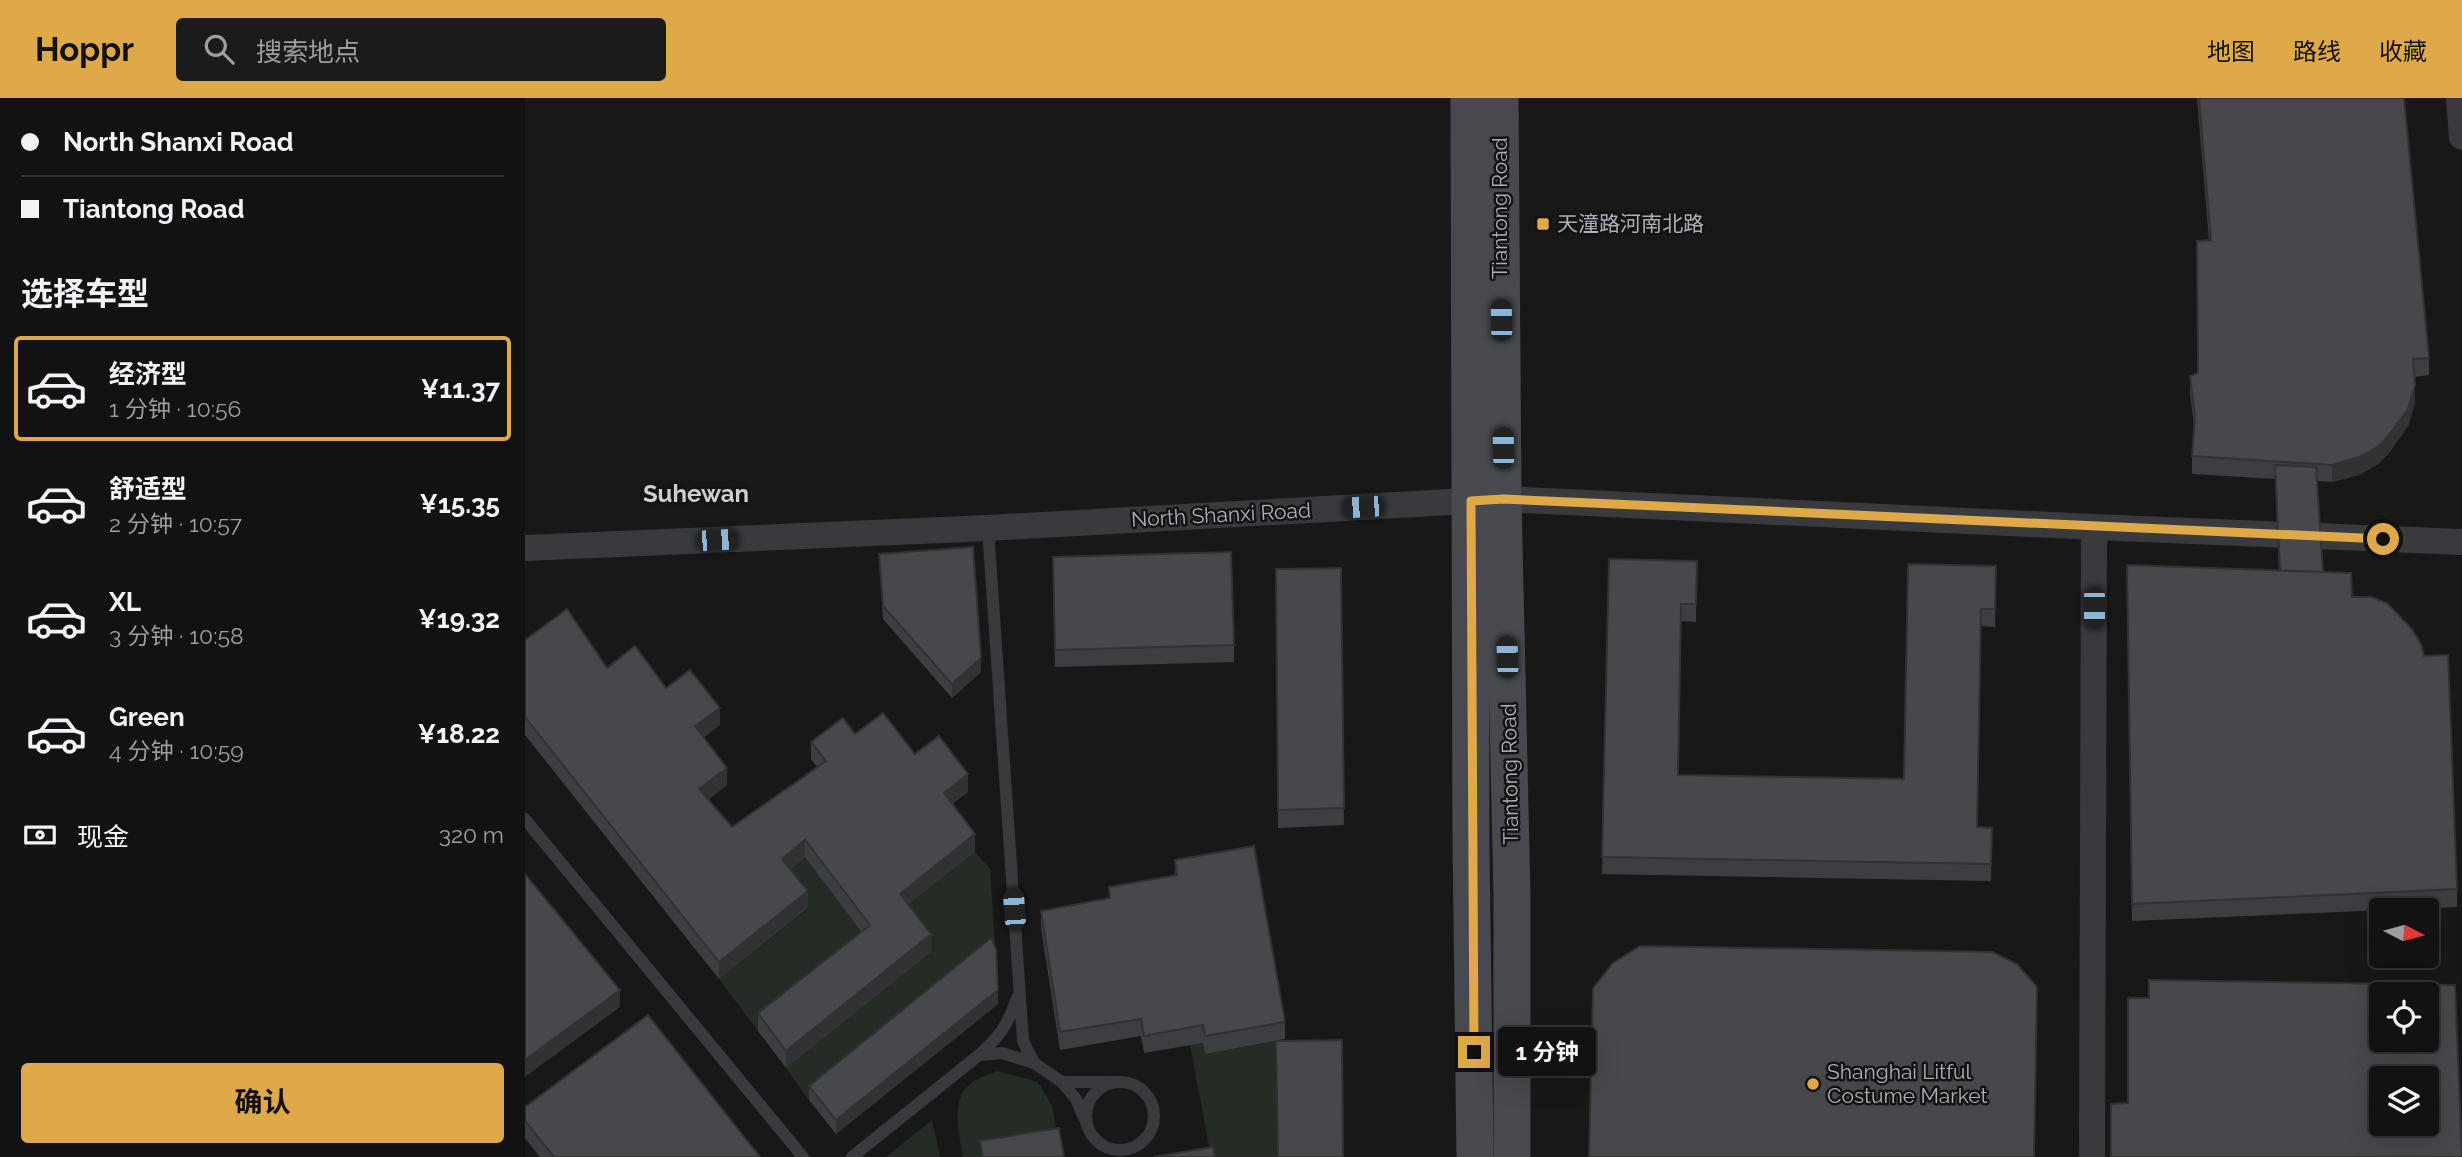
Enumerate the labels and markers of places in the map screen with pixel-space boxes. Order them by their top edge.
place label: 天潼路河南北路 [1557,211,1704,236]
marker: 天潼路河南北路 [1535,216,1551,232]
place label: Shanghai Litful Costume Market [1827,1059,1988,1108]
marker: Shanghai Litful Costume Market [1805,1076,1821,1092]

